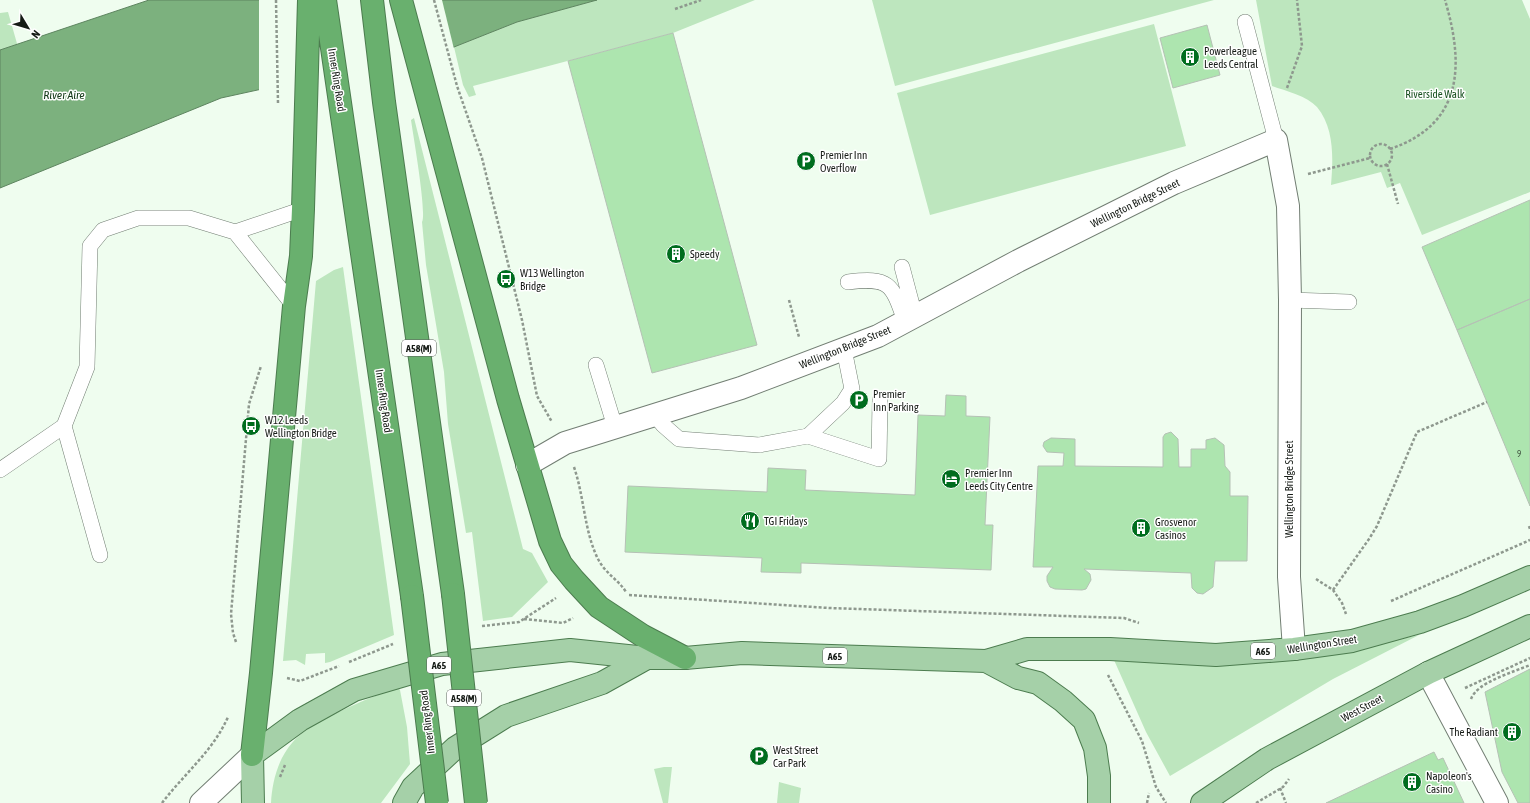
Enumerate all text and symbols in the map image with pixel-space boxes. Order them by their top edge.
north arrow [8,8,48,48]
text: N [29,28,43,40]
place label: Powerleague Leeds Central [1204,45,1258,70]
building icon: Powerleague Leeds Central [1179,46,1201,68]
street label: Inner Ring Road [326,48,348,112]
water label: River Aire [43,88,85,102]
park label: Riverside Walk [1405,88,1465,100]
place label: Premier Inn Overflow [820,149,867,174]
parking icon: Premier Inn Overflow [795,150,817,172]
street label: Wellington Bridge Street [1089,176,1181,230]
building icon: Speedy [665,243,687,265]
place label: Speedy [690,248,720,260]
place label: W13 Wellington Bridge [520,267,584,292]
bus stop icon: W13 Wellington Bridge [495,268,517,290]
street label: Wellington Bridge Street [798,323,892,371]
road number: A58(M) [402,340,436,356]
street label: Inner Ring Road [374,369,394,433]
place label: Premier Inn Parking [873,388,919,413]
parking icon: Premier Inn Parking [848,389,870,411]
place label: W12 Leeds Wellington Bridge [265,414,337,439]
bus stop icon: W12 Leeds Wellington Bridge [240,415,262,437]
street label: Wellington Bridge Street [1283,440,1295,538]
house number: 9 [1517,449,1521,459]
place label: Premier Inn Leeds City Centre [965,467,1033,492]
hotel icon: Premier Inn Leeds City Centre [940,468,962,490]
restaurant icon: TGI Fridays [739,510,761,532]
place label: TGI Fridays [764,515,808,527]
place label: Grosvenor Casinos [1155,516,1197,541]
building icon: Grosvenor Casinos [1130,517,1152,539]
street label: Wellington Street [1286,633,1358,655]
road number: A65 [1251,643,1275,659]
road number: A65 [823,648,847,664]
road number: A65 [427,657,451,673]
street label: Inner Ring Road [417,690,437,754]
road number: A58(M) [447,690,481,706]
street label: West Street [1339,692,1385,724]
building icon: The Radiant [1501,721,1523,743]
place label: The Radiant [1450,726,1498,738]
place label: West Street Car Park [773,744,818,769]
parking icon: West Street Car Park [748,745,770,767]
place label: Napoleon's Casino [1426,770,1472,795]
building icon: Napoleon's Casino [1401,771,1423,793]

